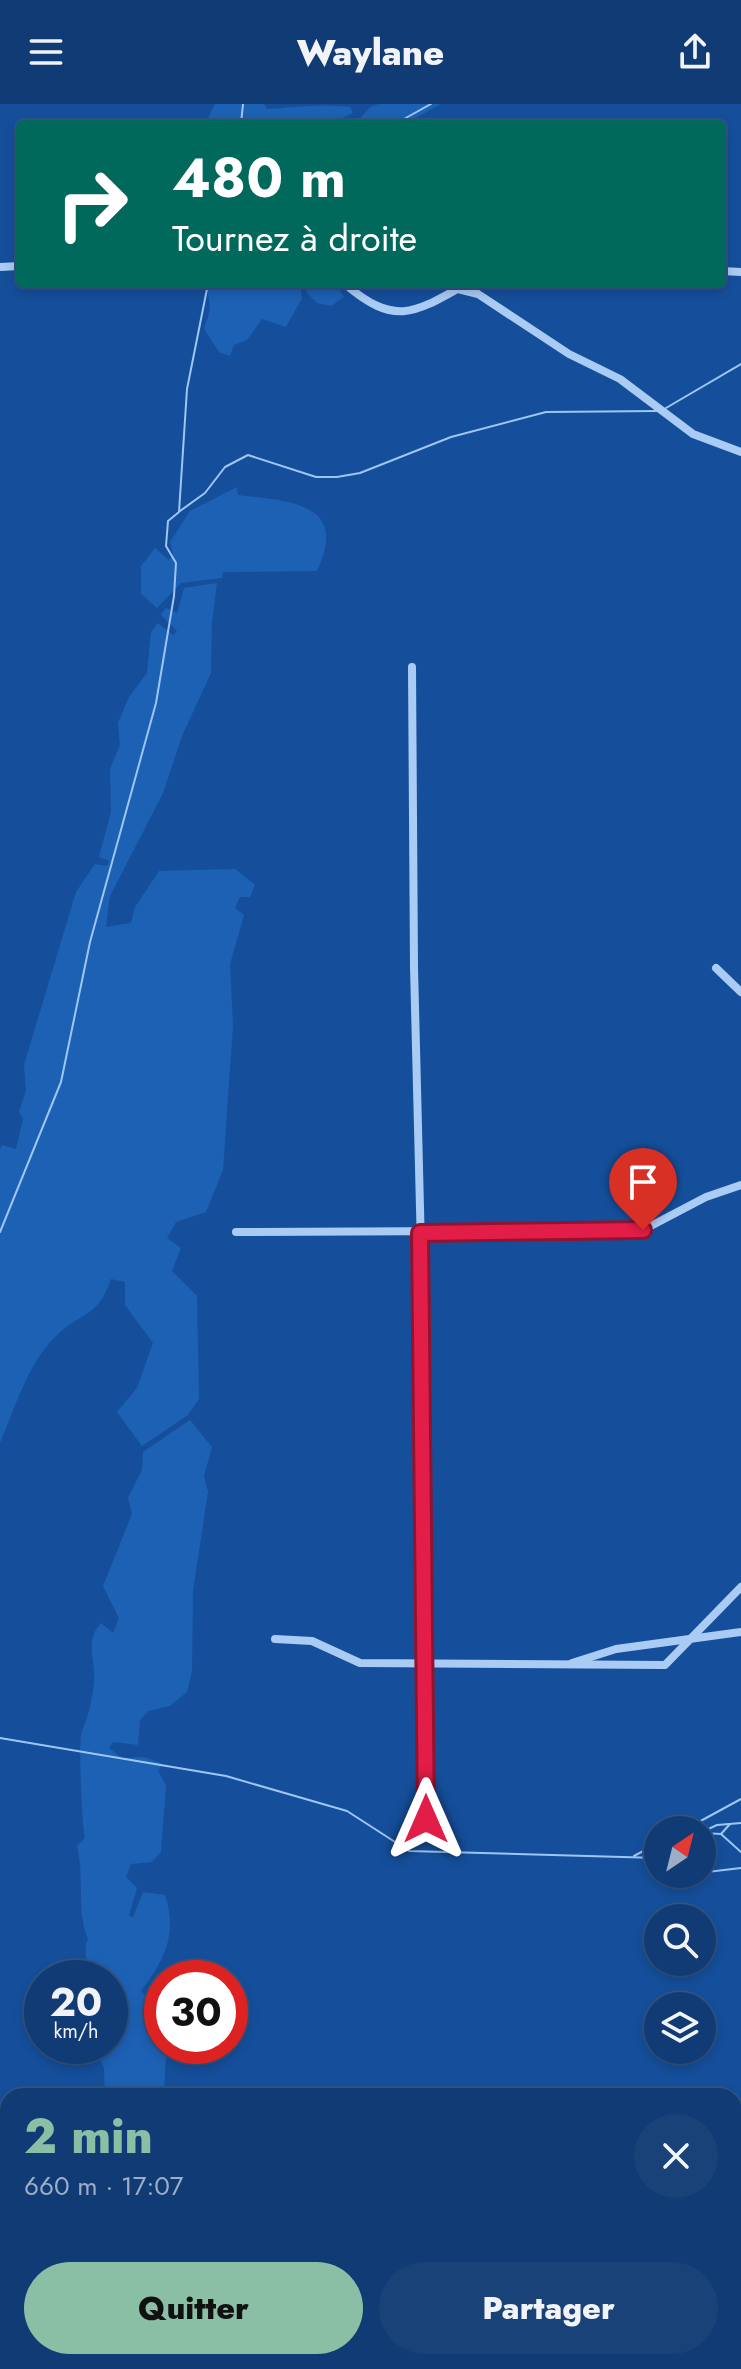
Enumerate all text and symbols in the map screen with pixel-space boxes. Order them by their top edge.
text: Waylane [297,26,444,78]
icon: menu [24,30,68,74]
icon: share [673,30,717,74]
text: 480 m [172,137,346,218]
icon: right [40,152,144,256]
text: Tournez à droite [172,212,417,264]
pin [609,1148,677,1230]
icon: arrive [621,1160,665,1204]
position arrow [384,1777,468,1861]
north arrow [644,1816,716,1888]
map controls [644,1816,716,2064]
button: search [644,1904,716,1976]
speed limit sign: 30 [144,1960,248,2064]
text: 20 [50,1973,102,2031]
button: layers [644,1992,716,2064]
text: km/h [53,2017,99,2046]
text: 2 min [24,2102,153,2171]
button: close [634,2114,718,2198]
text: 660 m · 17:07 [24,2167,183,2205]
button: Quitter [24,2262,363,2354]
button: Partager [379,2262,718,2354]

